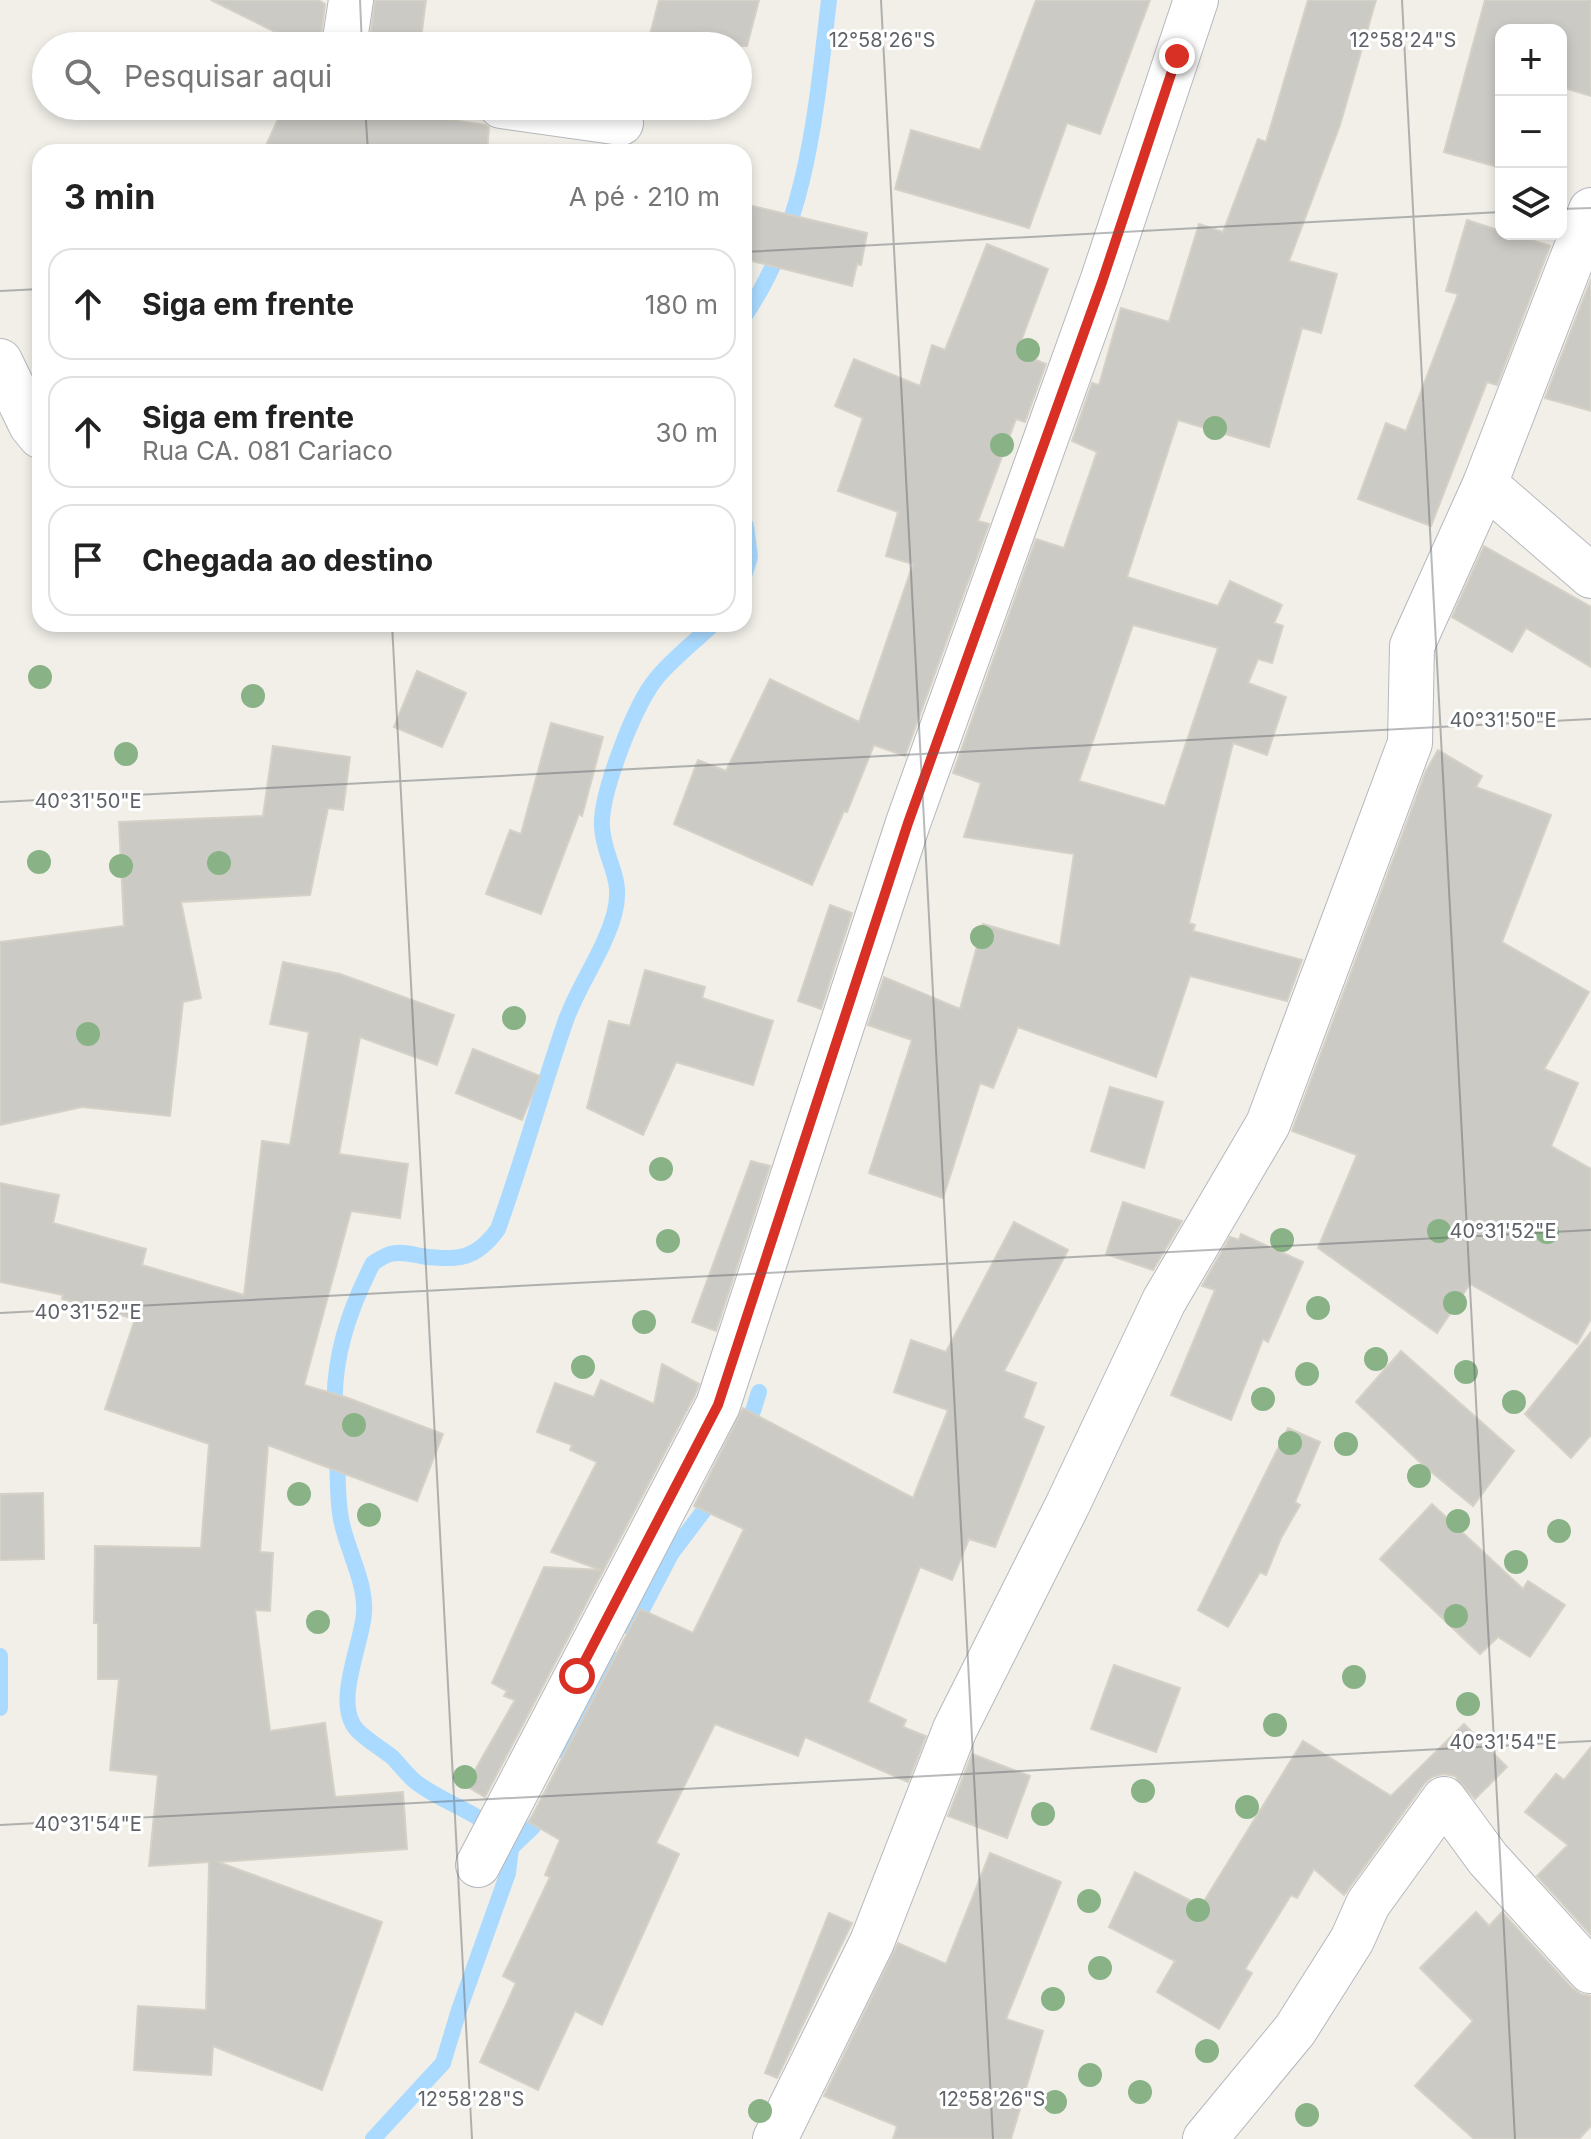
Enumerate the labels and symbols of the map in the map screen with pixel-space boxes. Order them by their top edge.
text: 12°58'26"S [829,28,935,52]
text: 12°58'24"S [1350,28,1456,52]
route end [1159,38,1195,74]
text: 40°31'50"E [1449,708,1557,732]
text: 40°31'50"E [34,789,142,813]
text: 40°31'52"E [1450,1219,1556,1243]
text: 40°31'52"E [35,1300,141,1324]
route start [559,1658,595,1694]
text: 40°31'54"E [1449,1730,1557,1754]
text: 40°31'54"E [34,1812,142,1836]
text: 12°58'28"S [418,2087,524,2111]
text: 12°58'26"S [939,2087,1045,2111]

